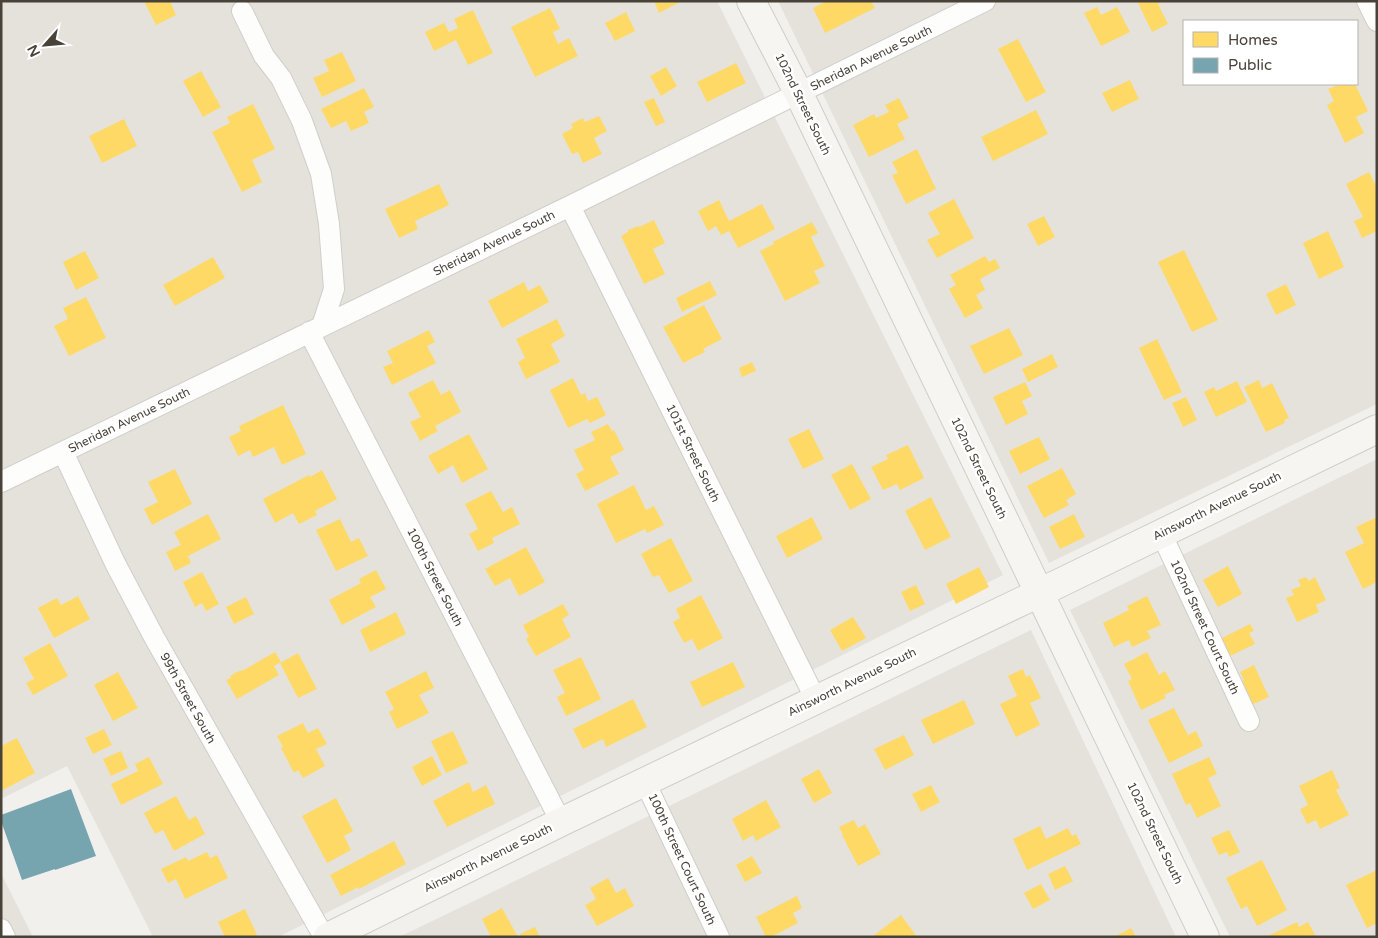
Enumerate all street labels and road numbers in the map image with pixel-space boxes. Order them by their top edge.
street label: Sheridan Avenue South [808,22,934,94]
street label: 102nd Street South [772,51,834,157]
street label: Sheridan Avenue South [431,207,557,279]
street label: Sheridan Avenue South [66,384,192,456]
street label: 101st Street South [663,402,723,504]
street label: 102nd Street South [948,415,1010,521]
street label: Ainsworth Avenue South [1150,469,1284,543]
street label: 100th Street South [404,525,466,629]
street label: 102nd Street Court South [1168,557,1242,697]
street label: Ainsworth Avenue South [785,645,919,719]
street label: 99th Street South [157,650,219,746]
street label: 102nd Street South [1124,780,1186,886]
street label: 100th Street Court South [645,791,719,927]
street label: Ainsworth Avenue South [421,821,555,895]

